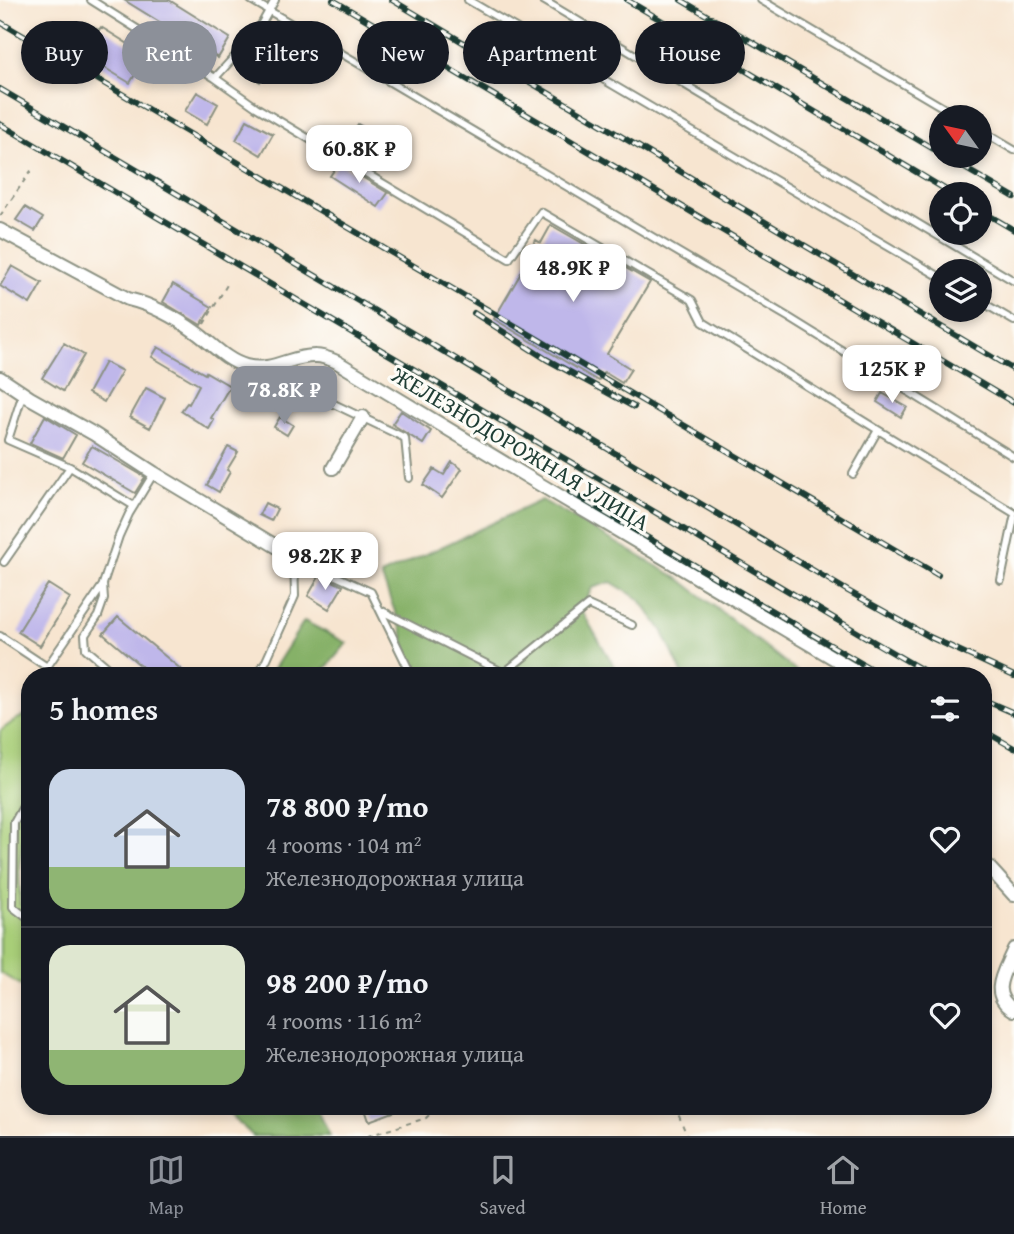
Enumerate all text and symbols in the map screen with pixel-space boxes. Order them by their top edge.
chip: Buy [21,21,108,84]
chip: Rent [122,21,217,84]
chip: Filters [231,21,343,84]
chip: New [357,21,449,84]
chip: Apartment [463,21,621,84]
chip: House [635,21,745,84]
north arrow [929,105,992,168]
map controls [929,105,992,322]
pin: 60.8K ₽ [294,125,424,185]
text: 60.8K ₽ [322,131,396,164]
button: locate [929,182,992,245]
pin: 48.9K ₽ [508,244,638,304]
text: 48.9K ₽ [536,250,610,283]
button: layers [929,259,992,322]
pin: 125K ₽ [835,346,949,405]
text: 125K ₽ [858,351,926,384]
street label: ЖЕЛЕЗНОДОРОЖНАЯ УЛИЦА [385,357,656,538]
pin: 78.8K ₽ [219,366,349,426]
text: 78.8K ₽ [247,372,321,405]
pin: 98.2K ₽ [260,532,390,592]
text: 98.2K ₽ [288,538,362,571]
text: 5 homes [49,687,158,731]
icon: filters [926,690,964,728]
text: 78 800 ₽/mo [266,784,429,828]
icon: home [105,797,189,881]
icon: heart [926,820,964,858]
text: 4 rooms · 104 m² [266,828,421,861]
text: Железнодорожная улица [266,861,524,894]
text: 98 200 ₽/mo [266,960,429,1004]
icon: home [105,973,189,1057]
icon: heart [926,996,964,1034]
text: 4 rooms · 116 m² [266,1004,421,1037]
text: Железнодорожная улица [266,1037,524,1070]
tab: Map [147,1151,185,1221]
tab: Saved [480,1151,526,1221]
tab: Home [820,1151,867,1221]

